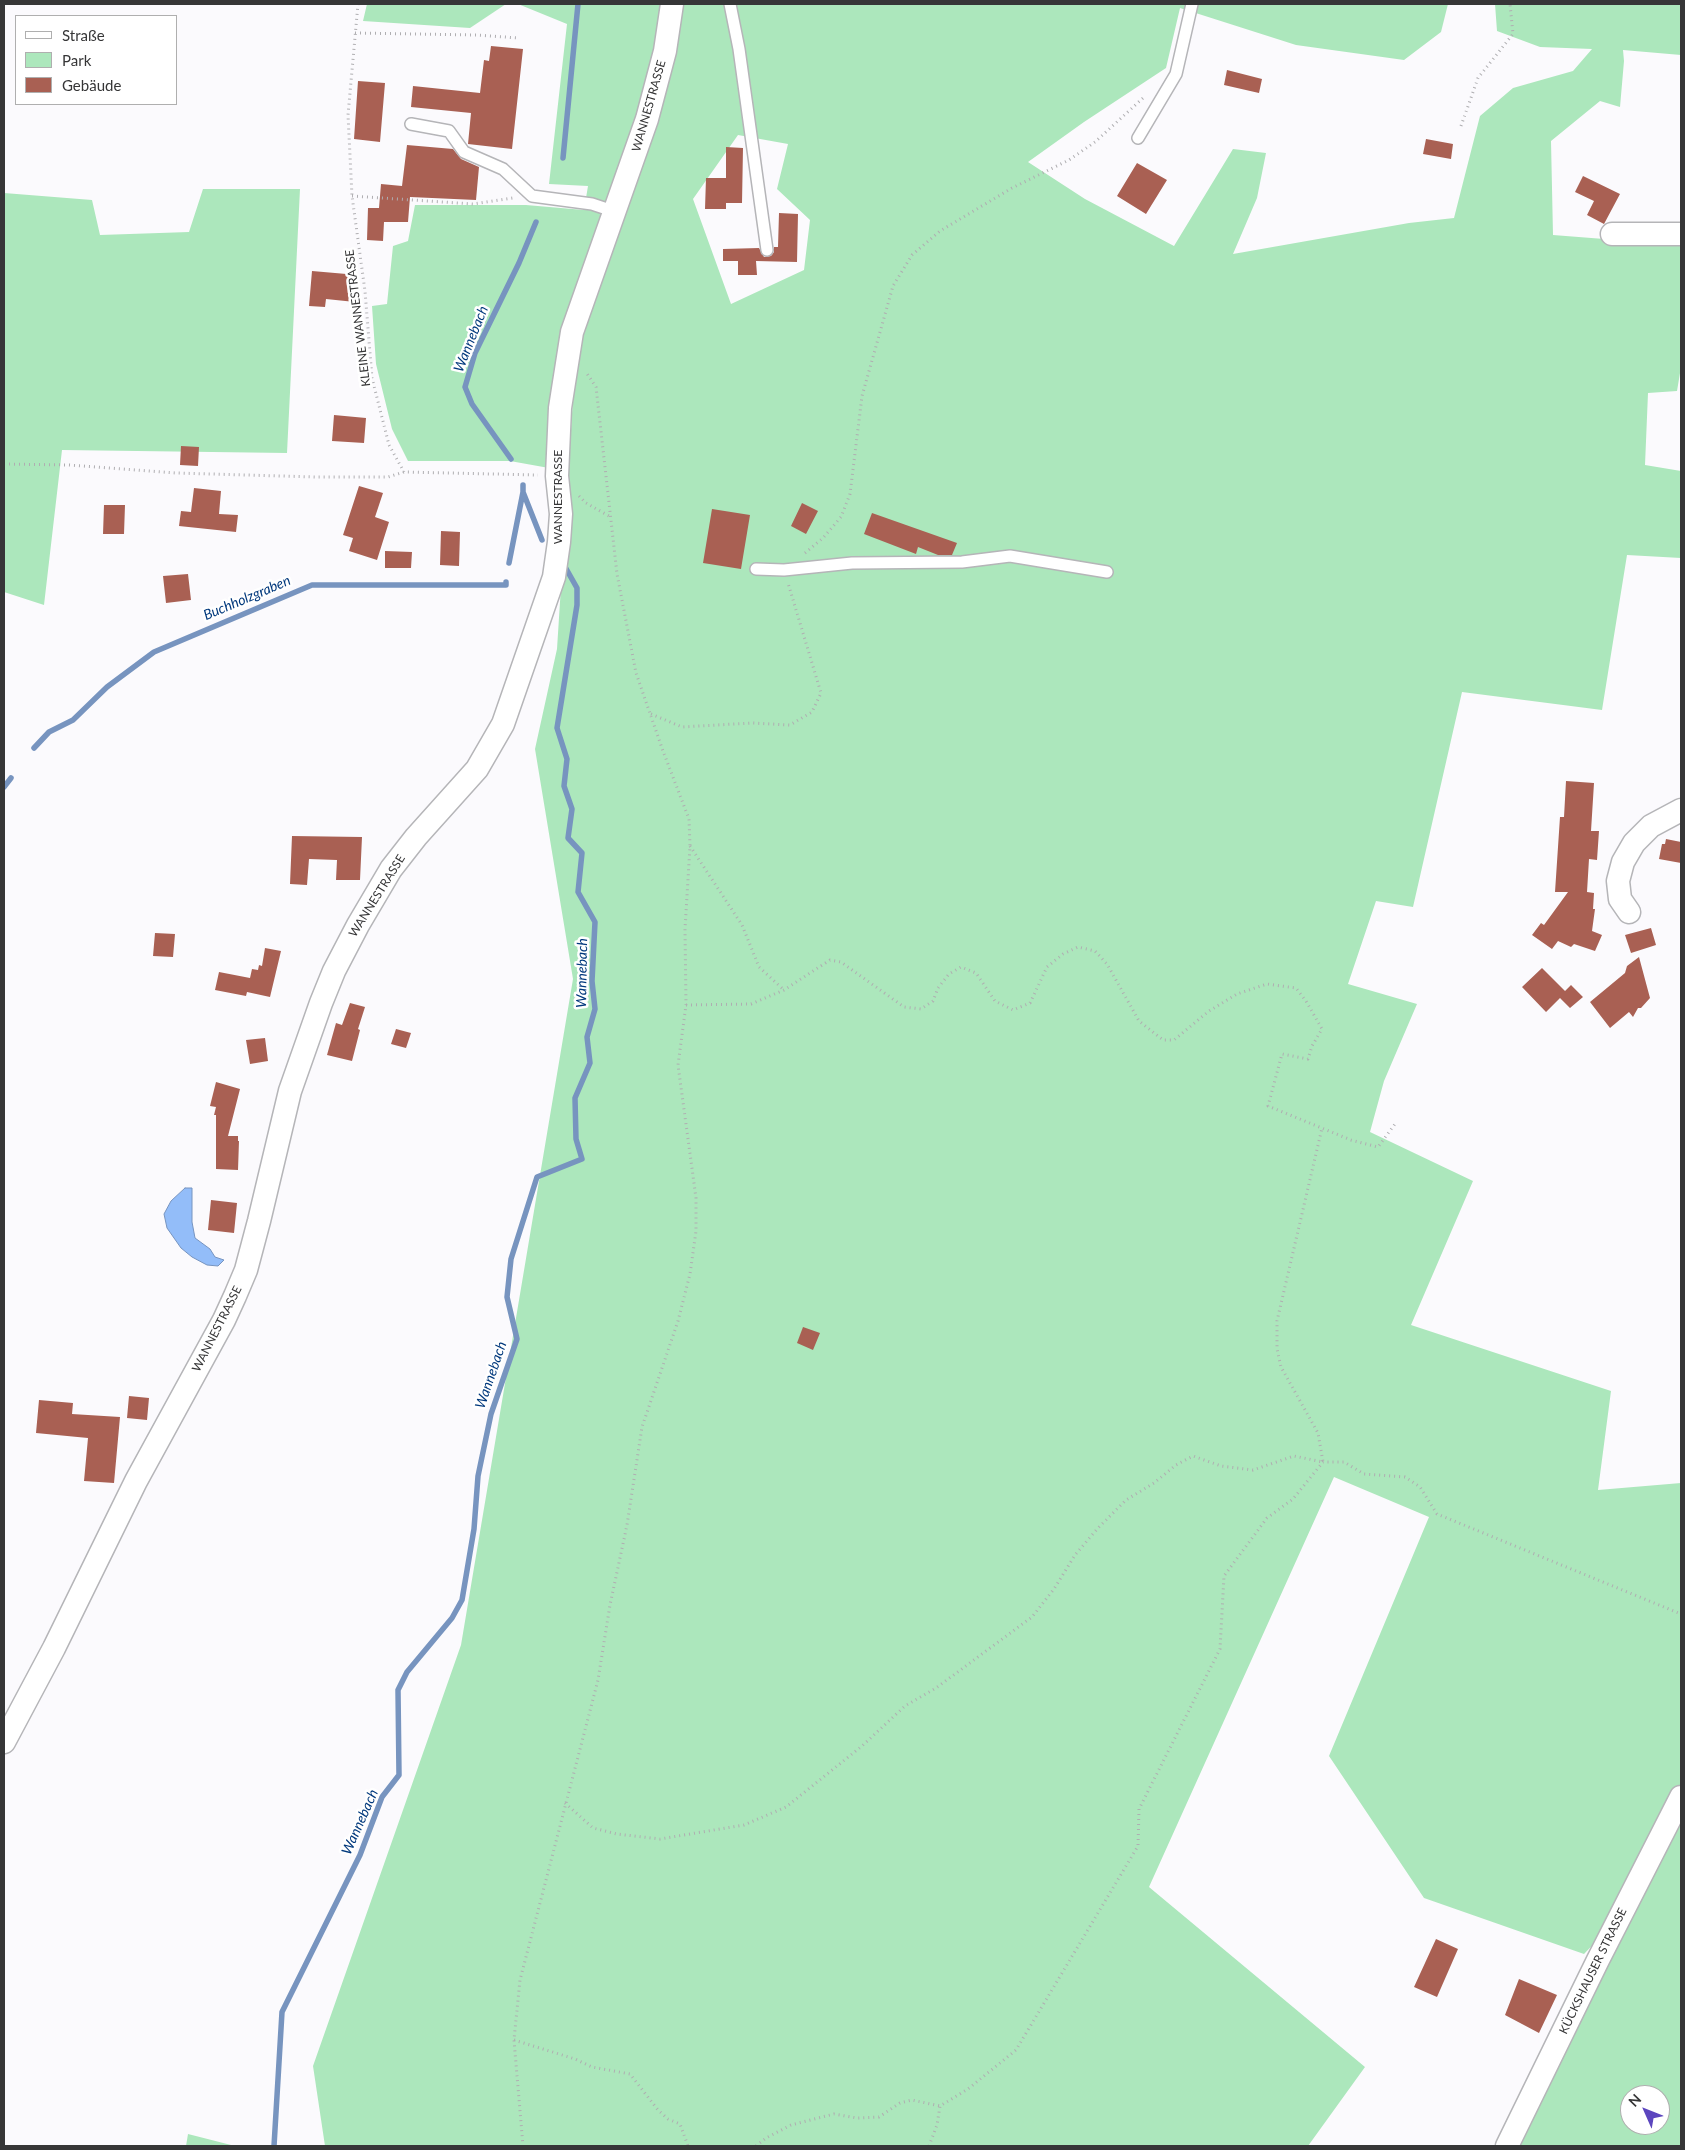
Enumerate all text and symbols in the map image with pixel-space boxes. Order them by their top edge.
legend [15,15,178,105]
text: Straße [62,26,105,44]
text: Park [62,51,91,69]
street label: WANNESTRASSE [629,59,669,153]
text: Gebäude [62,76,121,94]
street label: KLEINE WANNESTRASSE [342,249,374,387]
water label: Wannebach [450,304,492,374]
street label: WANNESTRASSE [551,450,565,544]
water label: Buchholzgraben [201,572,293,624]
street label: WANNESTRASSE [346,852,408,940]
water label: Wannebach [573,938,591,1008]
street label: WANNESTRASSE [189,1284,245,1374]
water label: Wannebach [472,1339,510,1411]
water label: Wannebach [338,1787,382,1857]
street label: KÜCKSHAUSER STRASSE [1556,1906,1630,2036]
north arrow [1620,2085,1670,2135]
text: N [1625,2090,1644,2110]

